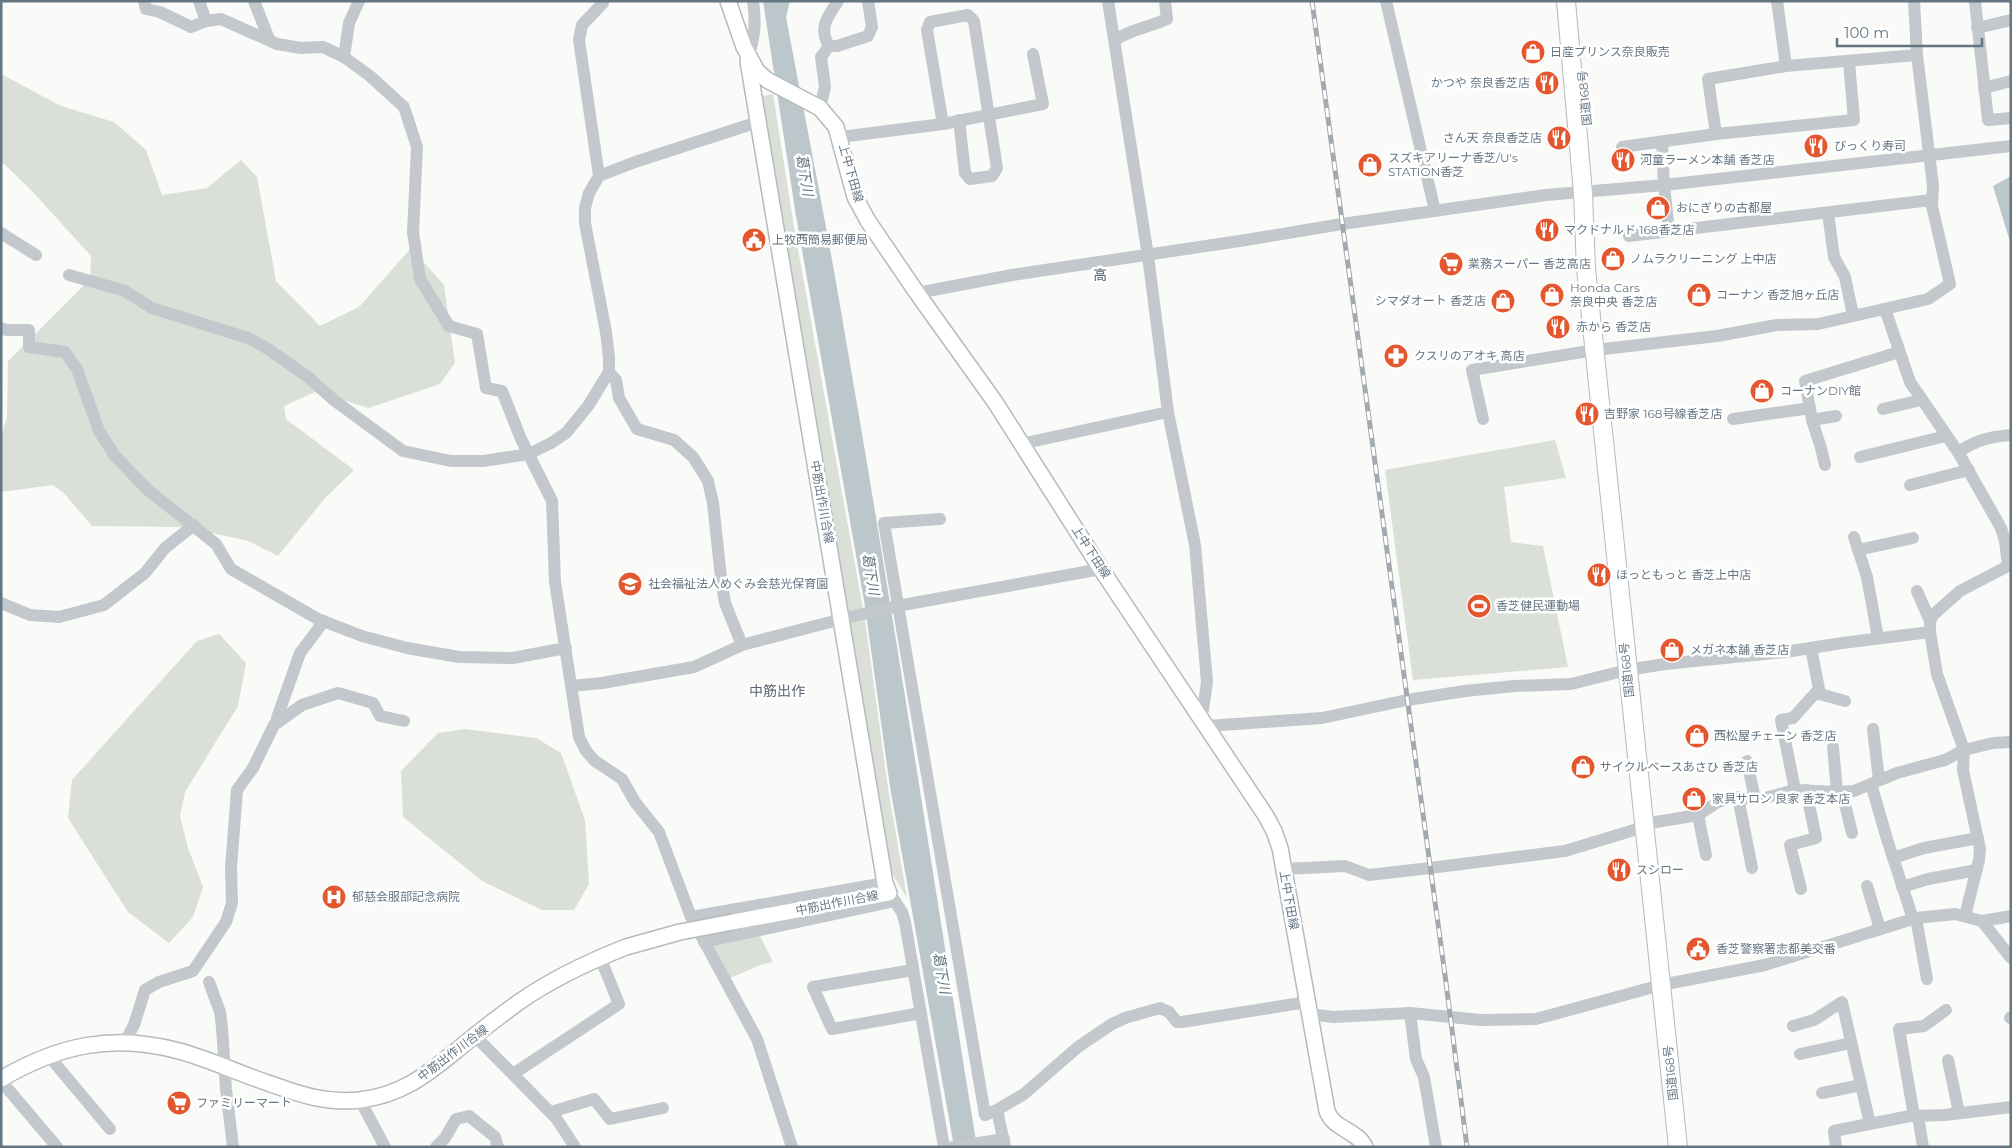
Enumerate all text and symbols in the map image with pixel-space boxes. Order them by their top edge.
scale bar [1837,15,1982,47]
text: 100 m [1844,23,1889,42]
shop icon: 日産プリンス奈良販売 [1520,39,1546,65]
place label: 日産プリンス奈良販売 [1550,44,1670,59]
restaurant icon: かつや 奈良香芝店 [1534,70,1560,96]
street label: 国道168号 [1575,70,1594,126]
place label: かつや 奈良香芝店 [1431,75,1530,90]
restaurant icon: さん天 奈良香芝店 [1546,125,1572,151]
place label: さん天 奈良香芝店 [1443,130,1542,145]
restaurant icon: びっくり寿司 [1803,133,1829,159]
place label: びっくり寿司 [1834,138,1906,153]
street label: 上中下田線 [836,142,867,204]
restaurant icon: 河童ラーメン本舗 香芝店 [1610,147,1636,173]
place label: スズキアリーナ香芝/U's STATION香芝 [1388,150,1518,179]
shop icon: スズキアリーナ香芝/U's STATION香芝 [1357,152,1383,178]
place label: 河童ラーメン本舗 香芝店 [1640,152,1775,167]
water label: 葛下川 [793,153,817,199]
shop icon: おにぎりの古都屋 [1645,195,1671,221]
place label: おにぎりの古都屋 [1676,200,1772,215]
restaurant icon: マクドナルド 168香芝店 [1534,217,1560,243]
place label: マクドナルド 168香芝店 [1564,222,1694,237]
public building icon: 上牧西簡易郵便局 [741,227,767,253]
place label: 上牧西簡易郵便局 [772,232,868,247]
shop icon: ノムラクリーニング 上中店 [1600,246,1626,272]
supermarket icon: 業務スーパー 香芝高店 [1438,251,1464,277]
place label: ノムラクリーニング 上中店 [1630,251,1777,266]
place label: 業務スーパー 香芝高店 [1468,256,1591,271]
district label: 高 [1093,266,1107,284]
place label: Honda Cars 奈良中央 香芝店 [1570,280,1657,309]
shop icon: Honda Cars 奈良中央 香芝店 [1539,282,1565,308]
shop icon: コーナン 香芝旭ヶ丘店 [1686,282,1712,308]
place label: コーナン 香芝旭ヶ丘店 [1716,287,1839,302]
shop icon: シマダオート 香芝店 [1490,288,1516,314]
place label: シマダオート 香芝店 [1375,293,1486,308]
restaurant icon: 赤から 香芝店 [1545,314,1571,340]
place label: 赤から 香芝店 [1576,319,1651,334]
pharmacy icon: クスリのアオキ 高店 [1383,343,1409,369]
place label: クスリのアオキ 高店 [1414,348,1525,363]
shop icon: コーナンDIY館 [1749,378,1775,404]
place label: コーナンDIY館 [1780,383,1861,398]
restaurant icon: 吉野家 168号線香芝店 [1574,401,1600,427]
place label: 吉野家 168号線香芝店 [1604,406,1722,421]
street label: 中筋出作川合線 [808,459,837,545]
street label: 上中下田線 [1069,522,1114,581]
water label: 葛下川 [859,552,883,598]
restaurant icon: ほっともっと 香芝上中店 [1586,562,1612,588]
place label: ほっともっと 香芝上中店 [1616,567,1751,582]
school or university icon: 社会福祉法人めぐみ会慈光保育園 [617,571,643,597]
place label: 社会福祉法人めぐみ会慈光保育園 [648,576,828,591]
sports icon: 香芝健民運動場 [1466,593,1492,619]
place label: 香芝健民運動場 [1496,598,1580,613]
shop icon: メガネ本舗 香芝店 [1659,637,1685,663]
street label: 国道168号 [1616,642,1637,698]
place label: メガネ本舗 香芝店 [1690,642,1789,657]
district label: 中筋出作 [749,682,805,700]
shop icon: 西松屋チェーン 香芝店 [1684,723,1710,749]
place label: 西松屋チェーン 香芝店 [1714,728,1837,743]
shop icon: サイクルベースあさひ 香芝店 [1570,754,1596,780]
place label: サイクルベースあさひ 香芝店 [1600,759,1758,774]
shop icon: 家具サロン 良家 香芝本店 [1681,786,1707,812]
place label: 家具サロン 良家 香芝本店 [1712,791,1850,806]
restaurant icon: スシロー [1606,857,1632,883]
place label: スシロー [1636,862,1684,877]
street label: 上中下田線 [1277,869,1302,931]
hospital icon: 郁慈会服部記念病院 [321,884,347,910]
street label: 中筋出作川合線 [794,887,880,918]
place label: 郁慈会服部記念病院 [352,889,460,904]
public building icon: 香芝警察署志都美交番 [1685,936,1711,962]
place label: 香芝警察署志都美交番 [1716,941,1836,956]
water label: 葛下川 [929,951,955,997]
street label: 中筋出作川合線 [415,1021,491,1084]
street label: 国道168号 [1660,1045,1681,1101]
supermarket icon: ファミリーマート [166,1090,192,1116]
place label: ファミリーマート [196,1095,292,1110]

